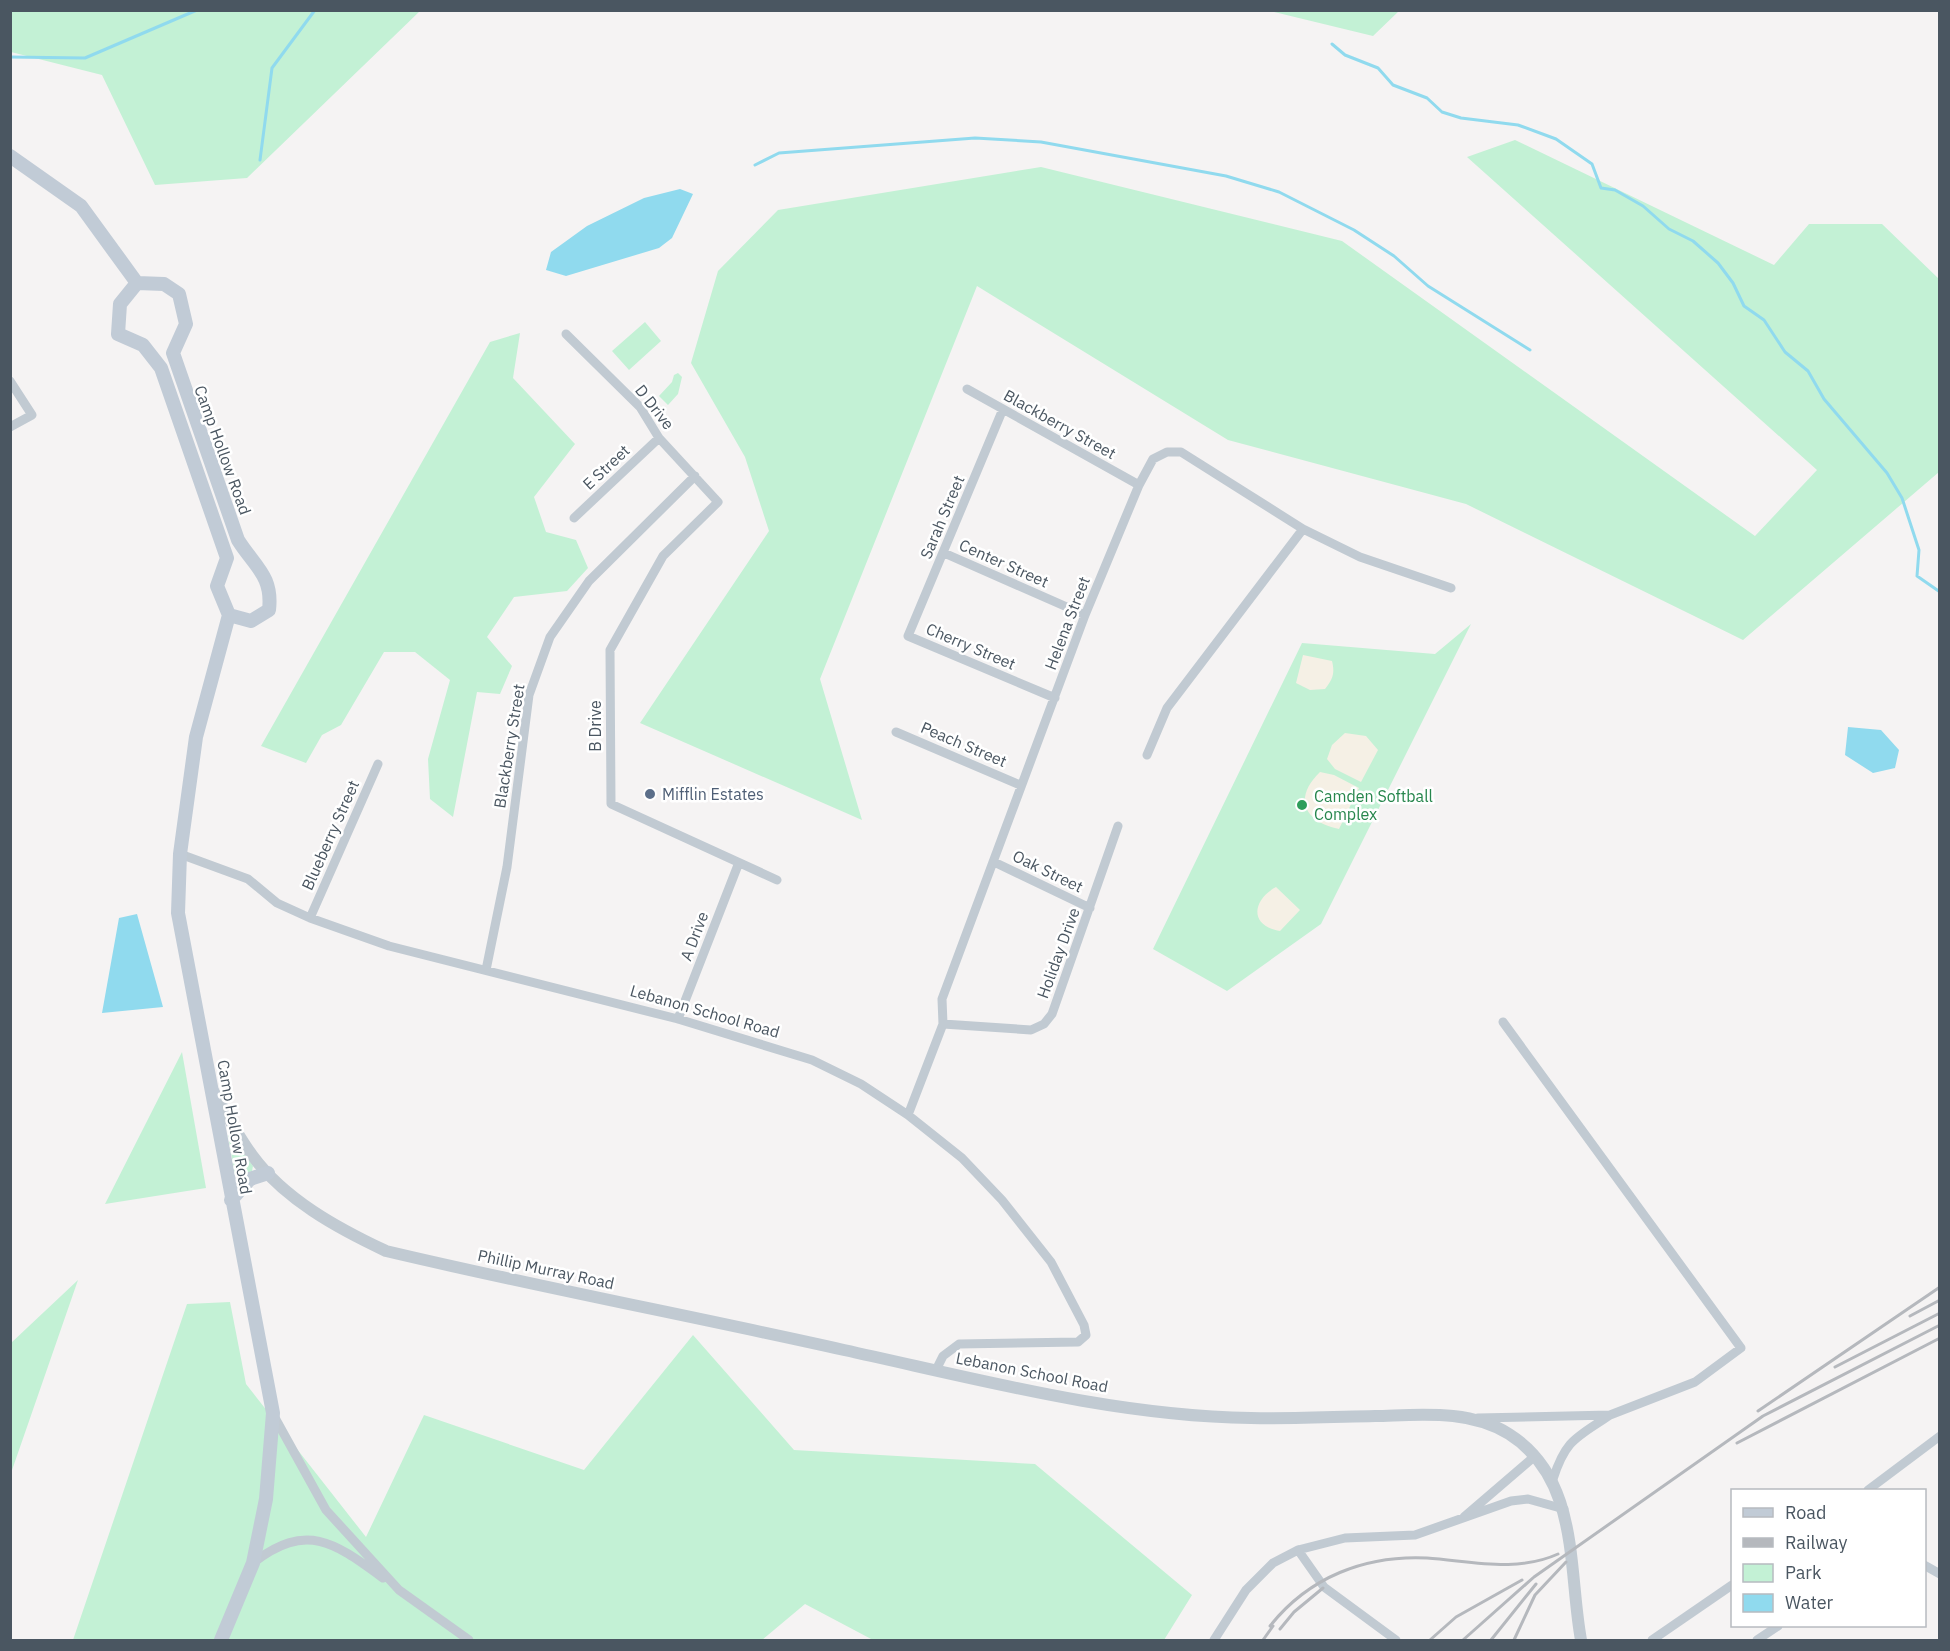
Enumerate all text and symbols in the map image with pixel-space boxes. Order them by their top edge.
street label: D Drive [631,380,679,434]
street label: Camp Hollow Road [190,383,256,517]
street label: Blackberry Street [1000,385,1120,463]
street label: E Street [578,440,634,494]
street label: Sarah Street [915,472,969,562]
street label: Center Street [956,534,1052,592]
street label: Helena Street [1040,573,1094,673]
street label: Cherry Street [923,618,1019,674]
street label: Blackberry Street [489,682,529,810]
street label: B Drive [585,700,605,752]
street label: Peach Street [918,717,1010,771]
street label: Blueberry Street [297,777,363,893]
place label: Mifflin Estates [662,784,764,804]
place label: Camden Softball Complex [1314,786,1433,824]
marker: Mifflin Estates [643,787,657,801]
marker: Camden Softball Complex [1295,798,1309,812]
street label: Oak Street [1009,845,1087,897]
street label: Holiday Drive [1032,905,1084,1001]
street label: A Drive [675,908,713,963]
street label: Lebanon School Road [628,980,782,1042]
street label: Camp Hollow Road [213,1058,257,1196]
street label: Phillip Murray Road [476,1245,616,1293]
street label: Lebanon School Road [954,1347,1110,1397]
legend [1731,1489,1926,1627]
text: Road [1785,1501,1826,1524]
text: Railway [1785,1531,1847,1554]
text: Park [1785,1561,1822,1584]
text: Water [1785,1591,1834,1614]

